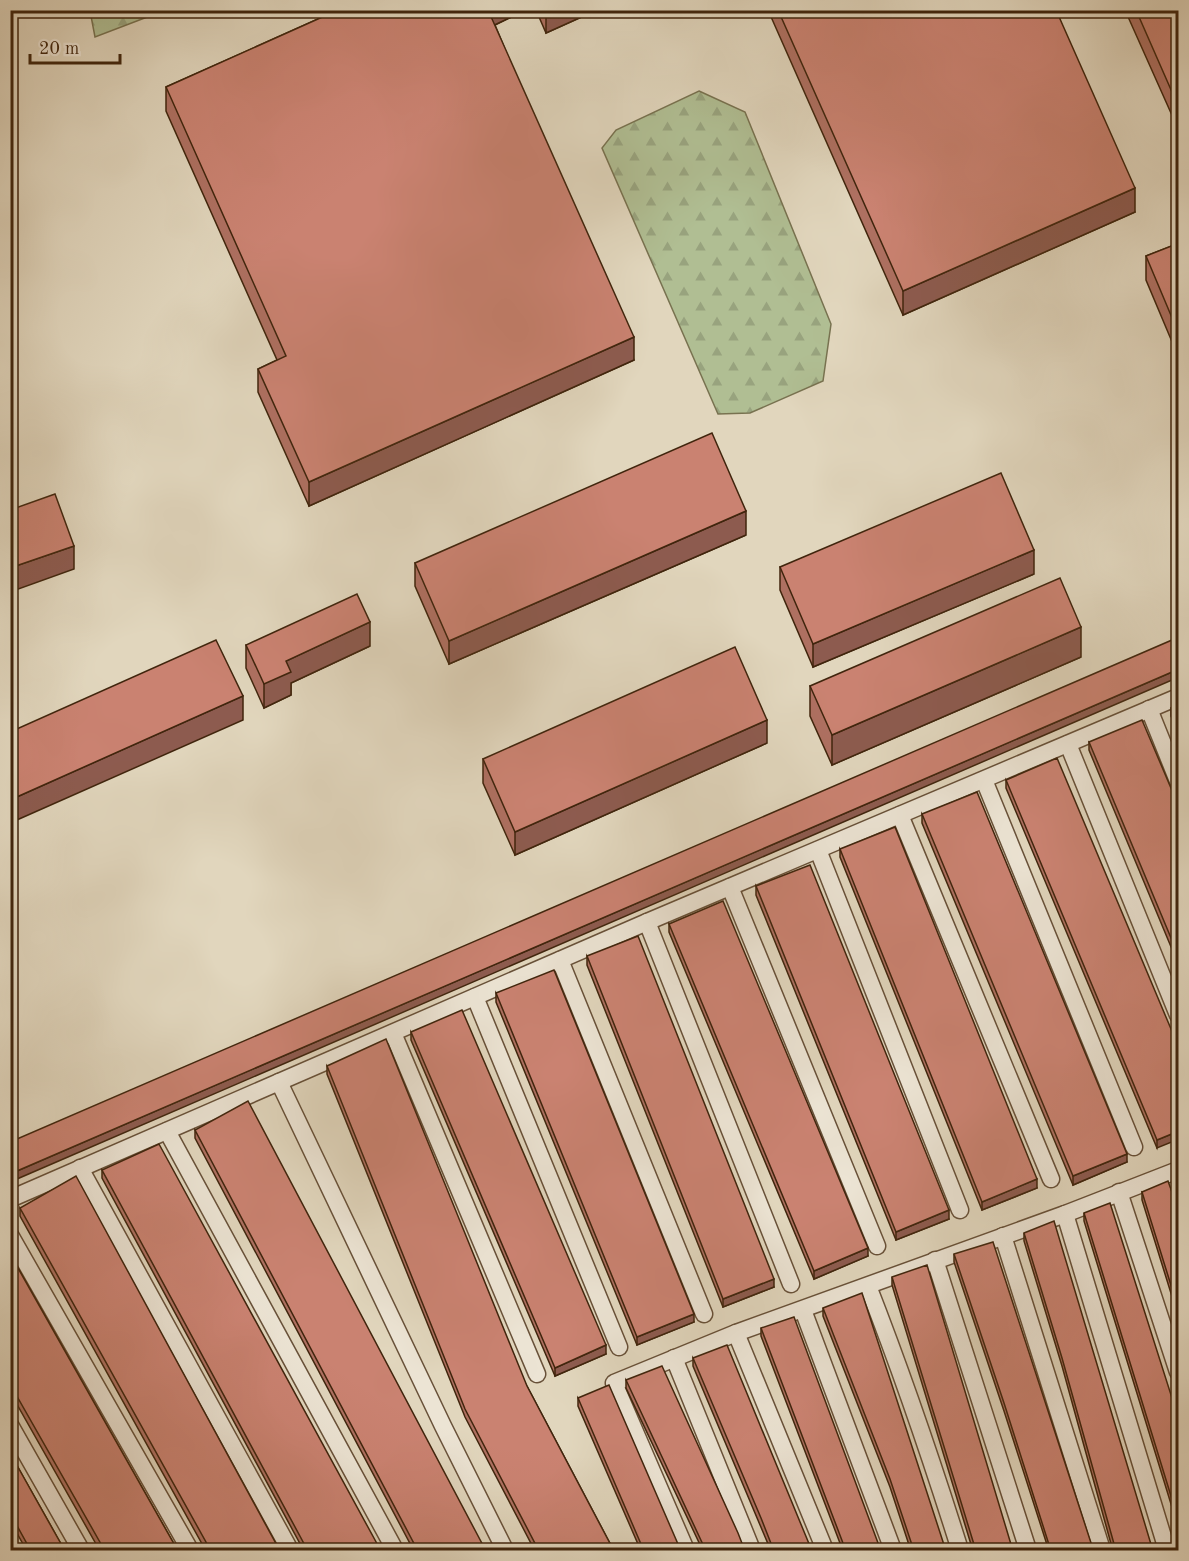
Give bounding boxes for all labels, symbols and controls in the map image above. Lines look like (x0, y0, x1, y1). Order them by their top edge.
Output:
scale bar (30, 27, 120, 65)
text: 20 m (39, 40, 79, 58)

